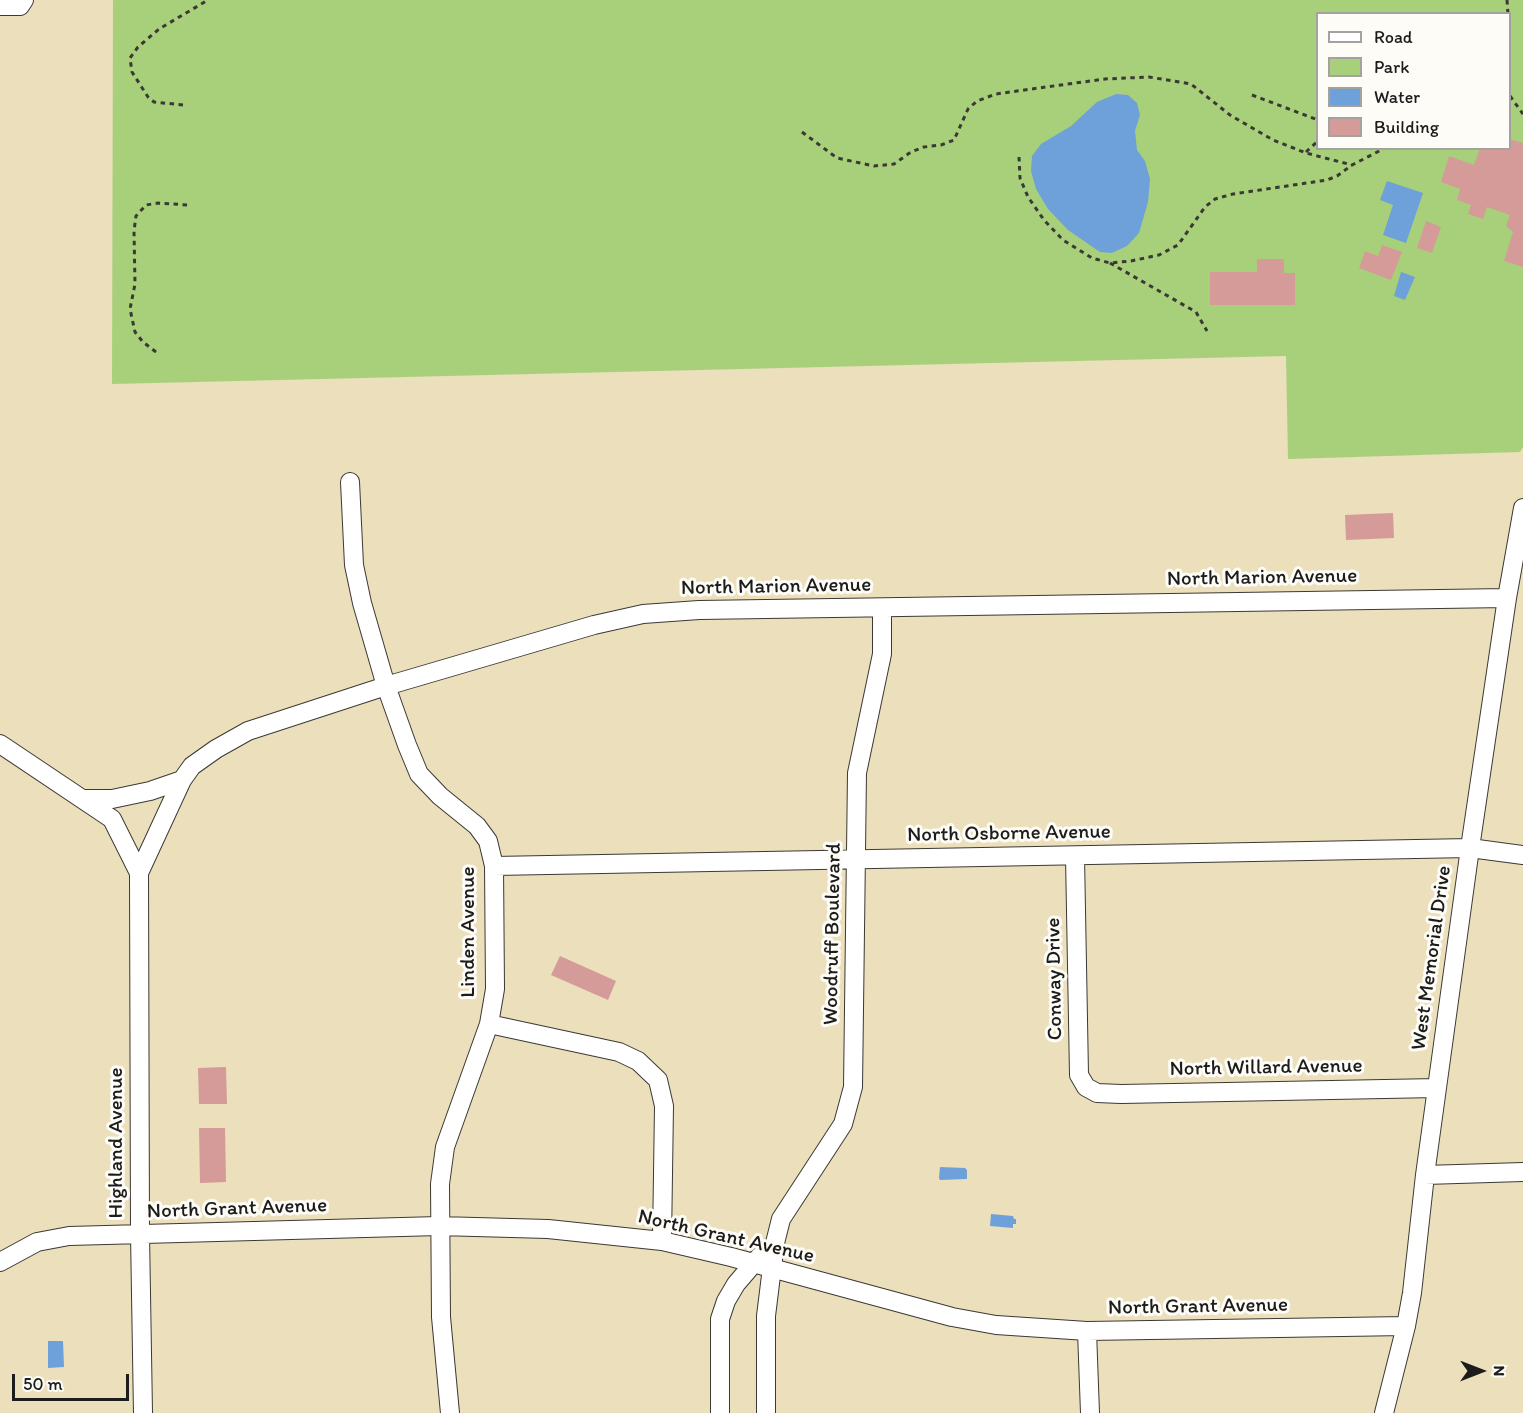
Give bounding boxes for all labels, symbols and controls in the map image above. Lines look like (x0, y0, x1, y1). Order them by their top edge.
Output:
legend (1316, 12, 1511, 150)
text: Road (1374, 26, 1413, 48)
text: Park (1374, 56, 1409, 78)
text: Water (1374, 86, 1420, 108)
text: Building (1374, 116, 1439, 138)
street label: North Marion Avenue (1167, 564, 1357, 592)
street label: North Marion Avenue (681, 573, 871, 601)
street label: North Osborne Avenue (907, 820, 1111, 848)
street label: Woodruff Boulevard (819, 843, 847, 1025)
street label: West Memorial Drive (1407, 864, 1457, 1052)
street label: Linden Avenue (456, 866, 482, 998)
street label: Conway Drive (1041, 917, 1069, 1041)
street label: North Willard Avenue (1169, 1054, 1363, 1082)
street label: Highland Avenue (104, 1067, 130, 1219)
street label: North Grant Avenue (146, 1193, 328, 1225)
street label: North Grant Avenue (635, 1204, 817, 1270)
street label: North Grant Avenue (1108, 1293, 1288, 1321)
north arrow (1451, 1341, 1511, 1401)
scale bar (15, 1362, 132, 1400)
text: N (1490, 1366, 1509, 1376)
text: 50 m (23, 1373, 63, 1395)

